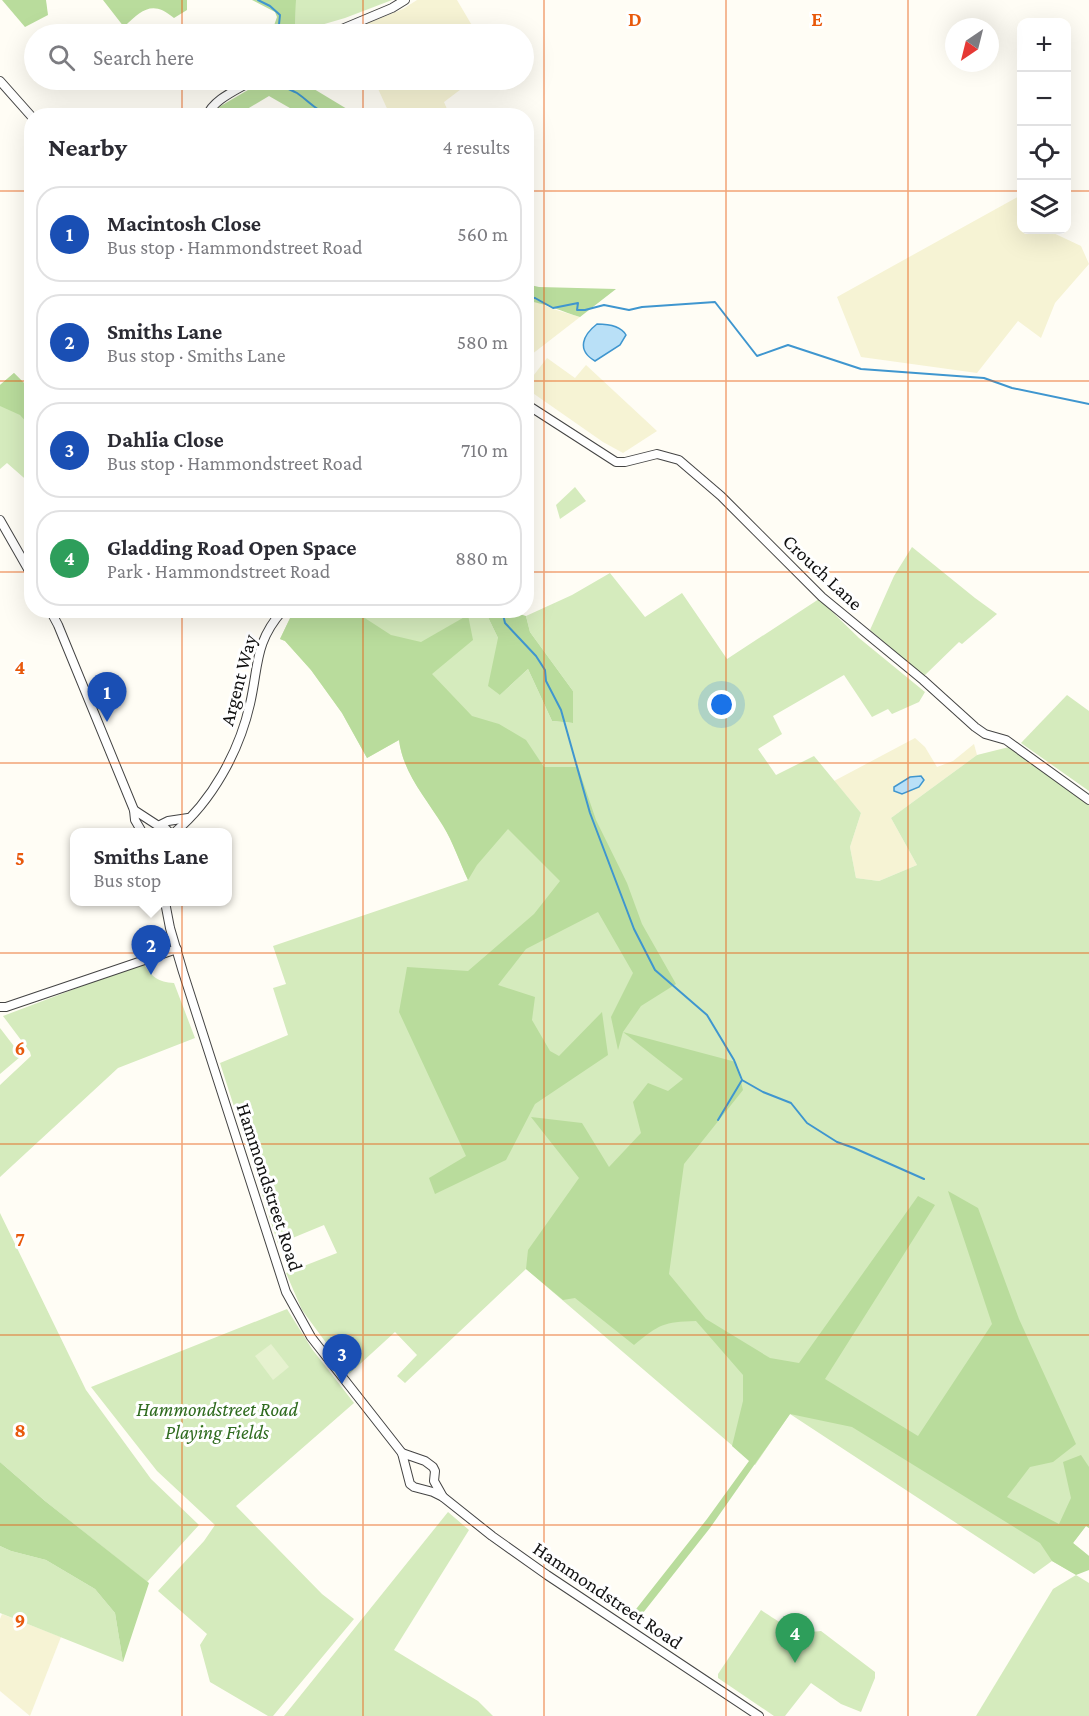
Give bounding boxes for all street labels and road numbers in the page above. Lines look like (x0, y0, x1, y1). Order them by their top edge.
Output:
street label: Crouch Lane (779, 530, 867, 614)
street label: Argent Way (215, 631, 262, 728)
street label: Hammondstreet Road (232, 1100, 308, 1274)
street label: Hammondstreet Road (529, 1537, 687, 1653)

